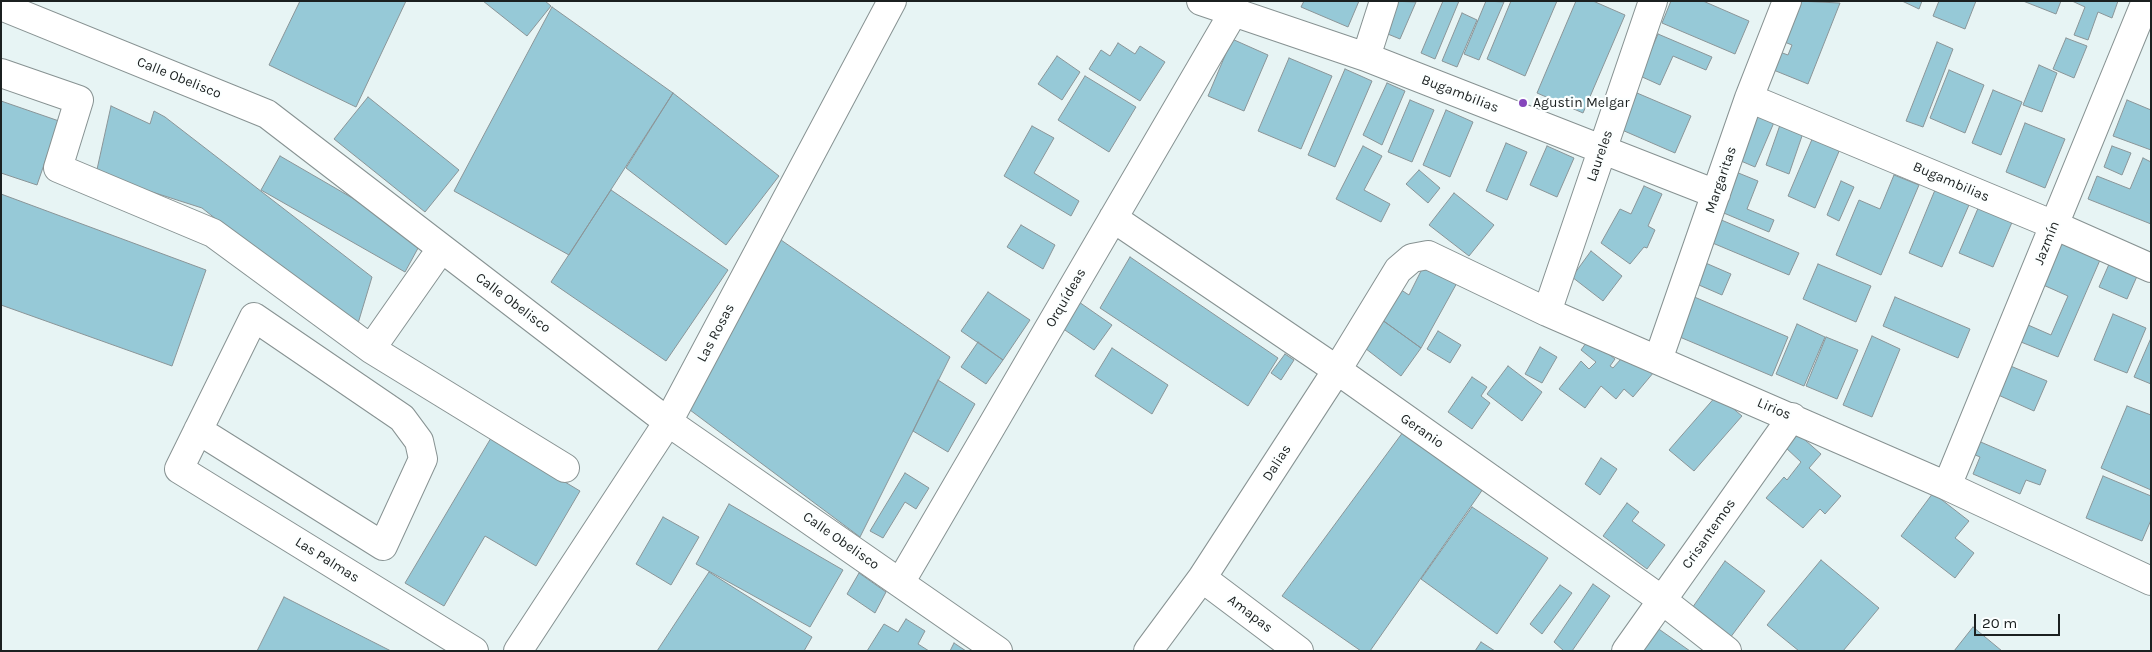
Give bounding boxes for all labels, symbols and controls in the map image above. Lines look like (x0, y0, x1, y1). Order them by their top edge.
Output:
street label: Calle Obelisco (134, 53, 224, 103)
street label: Bugambilias (1419, 72, 1501, 116)
place label: Agustin Melgar (1533, 95, 1630, 111)
marker: Agustin Melgar (1517, 97, 1529, 109)
street label: Laureles (1583, 128, 1617, 184)
street label: Margaritas (1702, 144, 1740, 216)
street label: Bugambilias (1910, 158, 1992, 206)
street label: Jazmín (2031, 219, 2063, 267)
street label: Orquídeas (1042, 265, 1090, 331)
street label: Calle Obelisco (472, 269, 554, 337)
street label: Las Rosas (694, 301, 738, 365)
street label: Lirios (1755, 394, 1793, 424)
street label: Geranio (1397, 410, 1447, 452)
street label: Dalias (1259, 442, 1295, 484)
street label: Crisantemos (1679, 496, 1739, 572)
street label: Calle Obelisco (800, 508, 882, 574)
street label: Las Palmas (292, 534, 362, 586)
street label: Amapas (1224, 592, 1276, 636)
scale bar (1977, 604, 2063, 636)
text: 20 m (1982, 614, 2017, 632)

